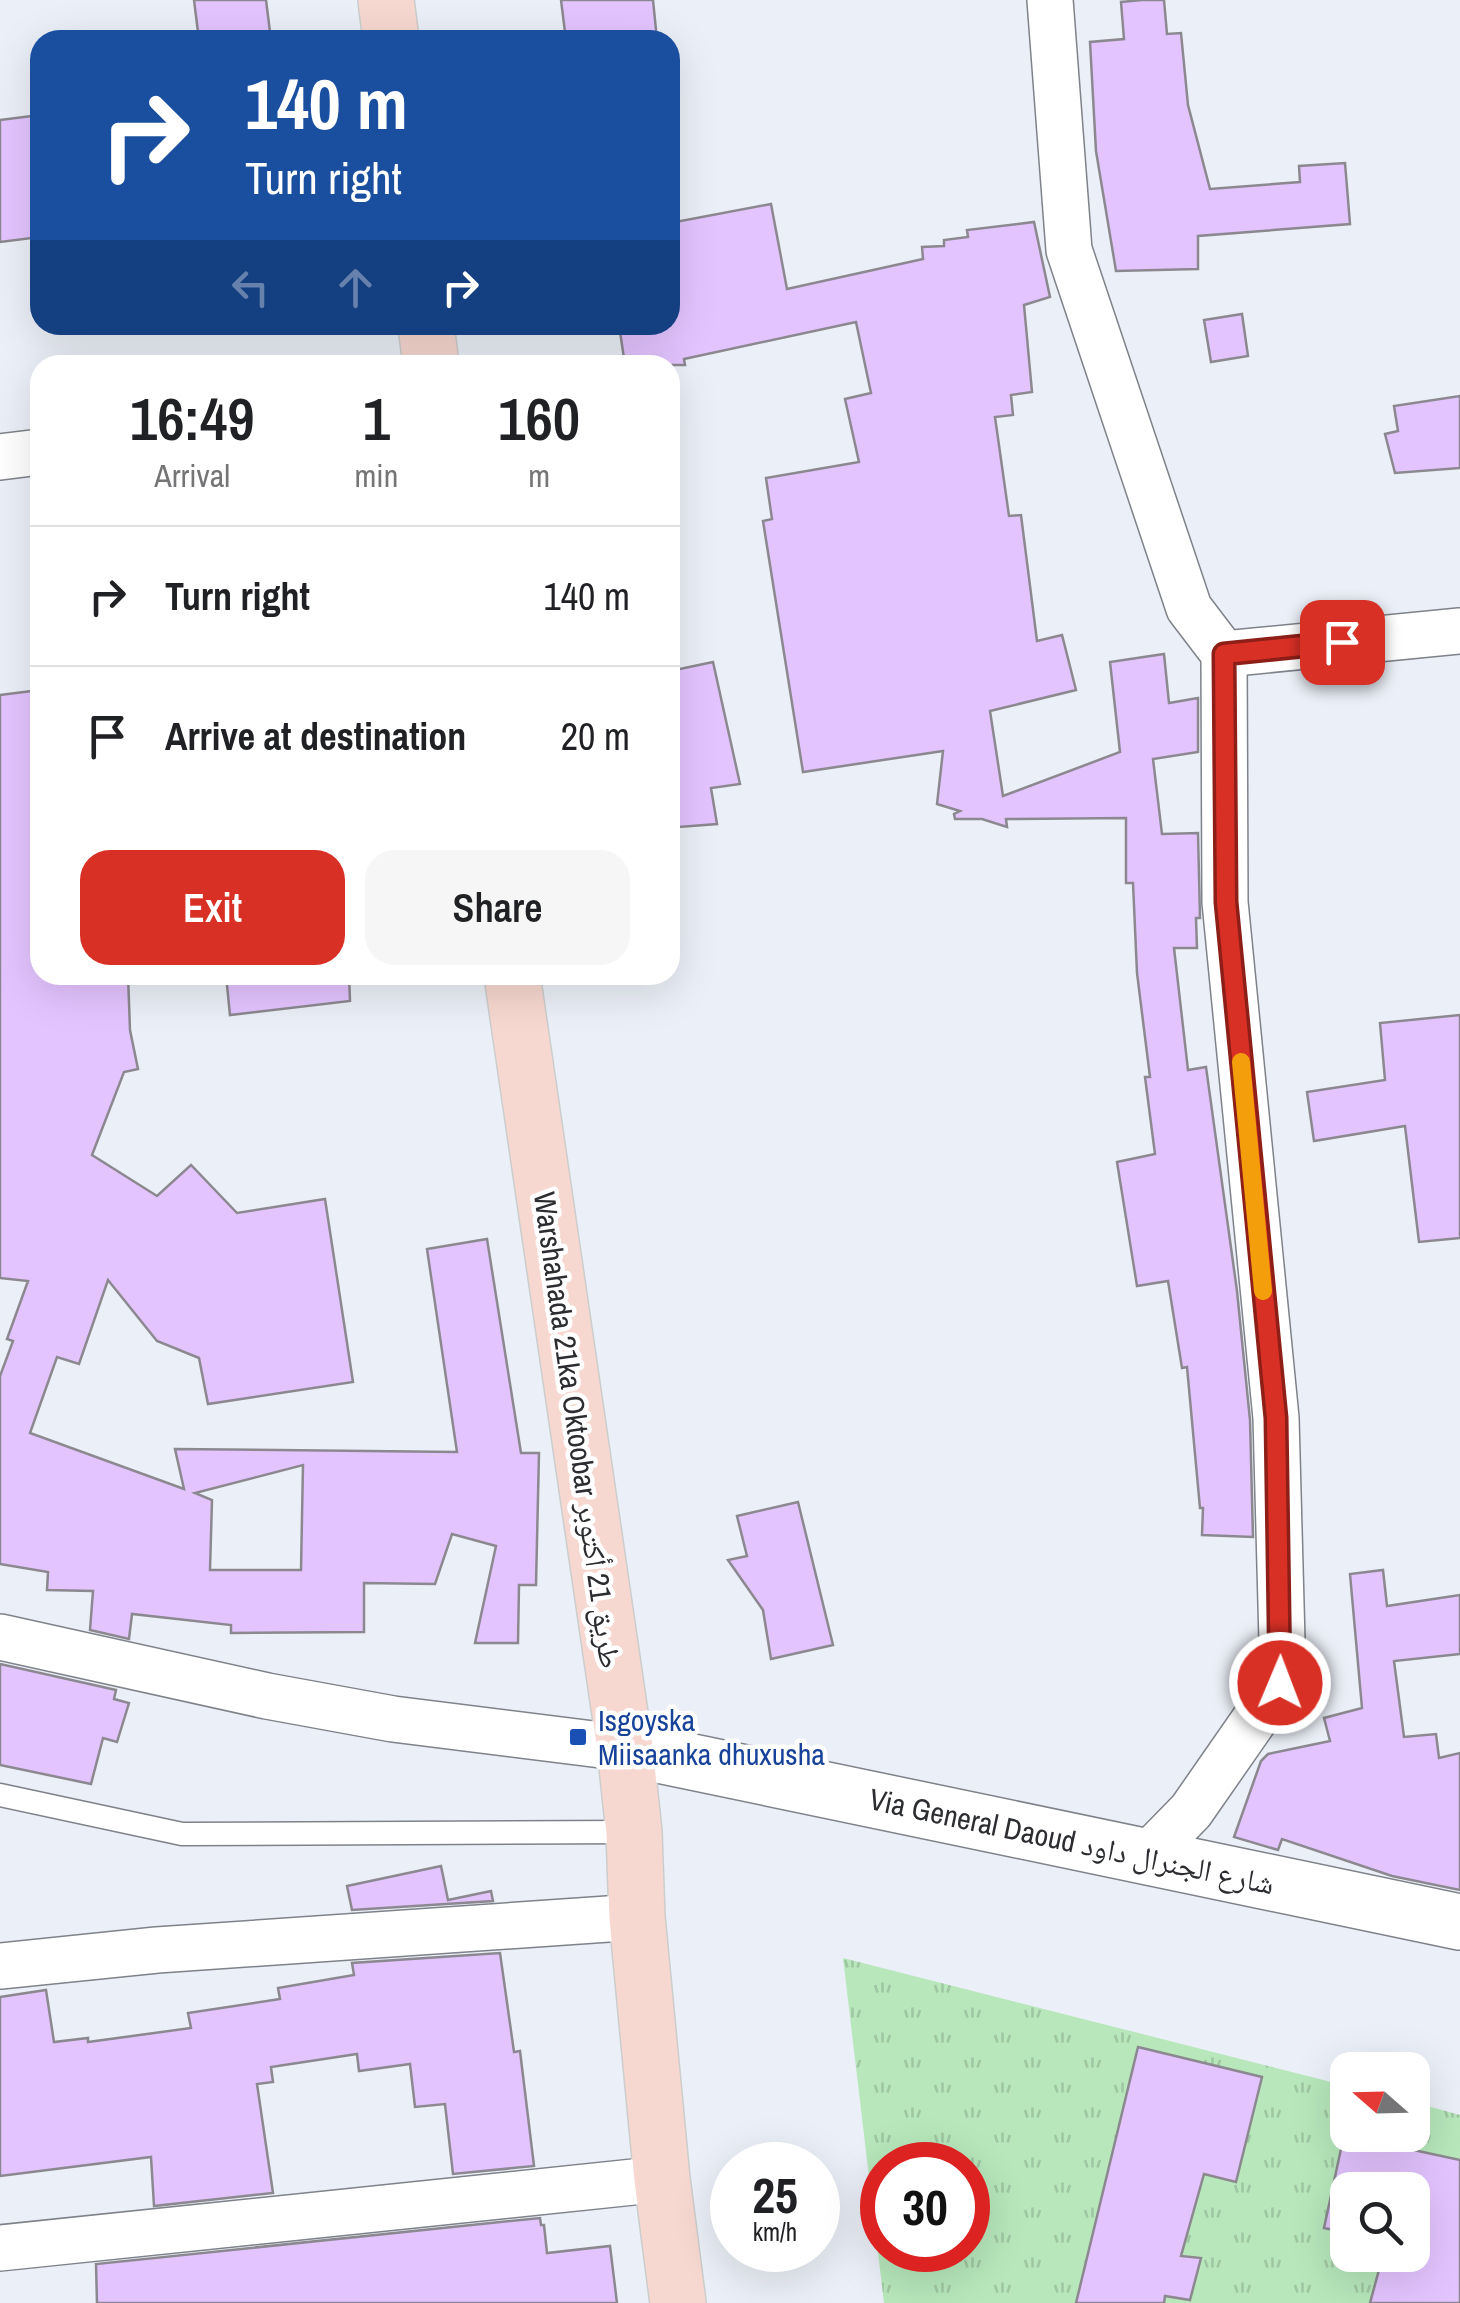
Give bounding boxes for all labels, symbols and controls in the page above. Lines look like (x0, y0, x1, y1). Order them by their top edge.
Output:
text: 140 m (245, 57, 408, 151)
icon: right (80, 70, 210, 200)
text: Turn right (245, 147, 402, 208)
icon: left (223, 260, 278, 315)
icon: ahead (328, 260, 383, 315)
icon: right (433, 260, 488, 315)
text: 16:49 (130, 378, 255, 459)
text: 1 (363, 378, 390, 459)
text: 160 (498, 378, 580, 459)
text: Arrival (154, 454, 230, 497)
text: min (355, 454, 398, 497)
text: m (528, 454, 550, 497)
icon: right (80, 569, 135, 624)
text: Turn right (165, 571, 310, 622)
text: 140 m (543, 571, 630, 622)
pin (1300, 600, 1385, 685)
icon: arrive (1315, 615, 1370, 670)
icon: arrive (80, 709, 135, 764)
text: Arrive at destination (165, 711, 466, 762)
text: 20 m (561, 711, 630, 762)
button: Exit (80, 850, 345, 965)
button: Share (365, 850, 630, 965)
street label: Warshahada 21ka Oktoobar طريق 21 أكتوبر (525, 1189, 631, 1671)
position arrow (1228, 1631, 1332, 1735)
place label: Isgoyska Miisaanka dhuxusha (598, 1700, 825, 1774)
marker: Isgoyska Miisaanka dhuxusha (567, 1726, 589, 1748)
street label: Via General Daoud شارع الجنرال داود (866, 1778, 1278, 1904)
north arrow (1330, 2052, 1430, 2152)
map controls (1330, 2052, 1430, 2272)
speed limit sign: 30 (860, 2142, 990, 2272)
text: 25 (752, 2161, 798, 2229)
button: search (1330, 2172, 1430, 2272)
text: km/h (753, 2215, 797, 2249)

